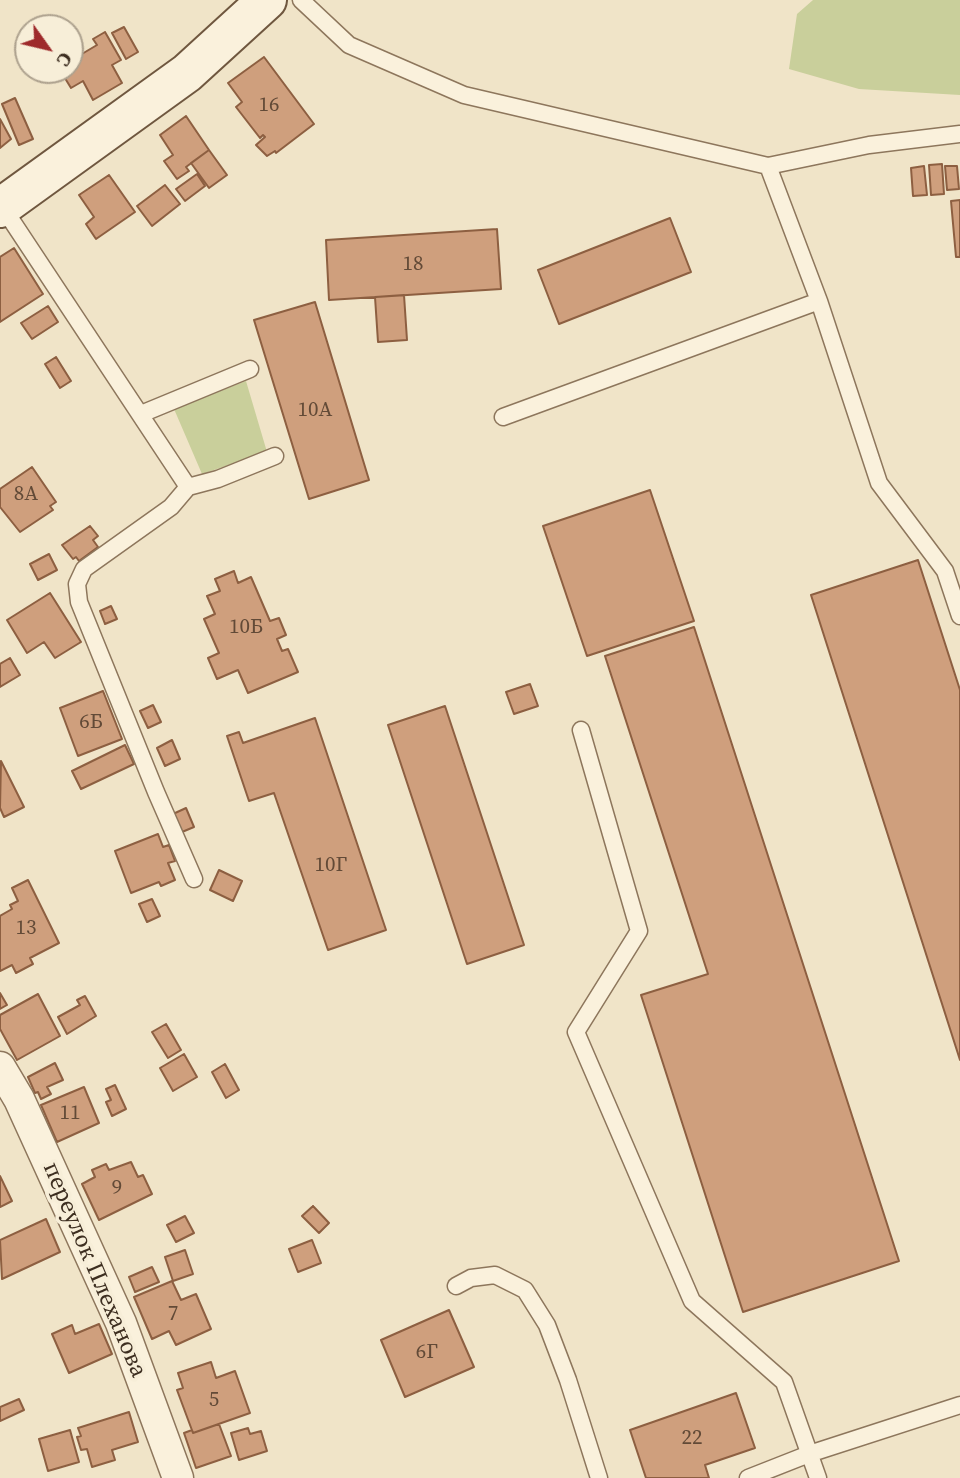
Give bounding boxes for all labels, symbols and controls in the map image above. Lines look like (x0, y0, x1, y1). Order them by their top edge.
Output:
north arrow (14, 14, 84, 84)
text: С (51, 47, 79, 72)
house number: 16 (259, 93, 279, 119)
house number: 18 (403, 252, 423, 278)
house number: 10А (298, 398, 332, 424)
house number: 8А (14, 482, 38, 508)
house number: 10Б (229, 615, 263, 641)
house number: 6Б (79, 710, 103, 736)
house number: 10Г (315, 853, 347, 879)
house number: 13 (16, 916, 36, 942)
house number: 11 (60, 1101, 80, 1127)
street label: переулок Плеханова (36, 1158, 152, 1382)
house number: 9 (112, 1176, 122, 1202)
house number: 7 (168, 1302, 178, 1328)
house number: 6Г (416, 1340, 438, 1366)
house number: 5 (209, 1388, 219, 1414)
house number: 22 (682, 1426, 702, 1452)

